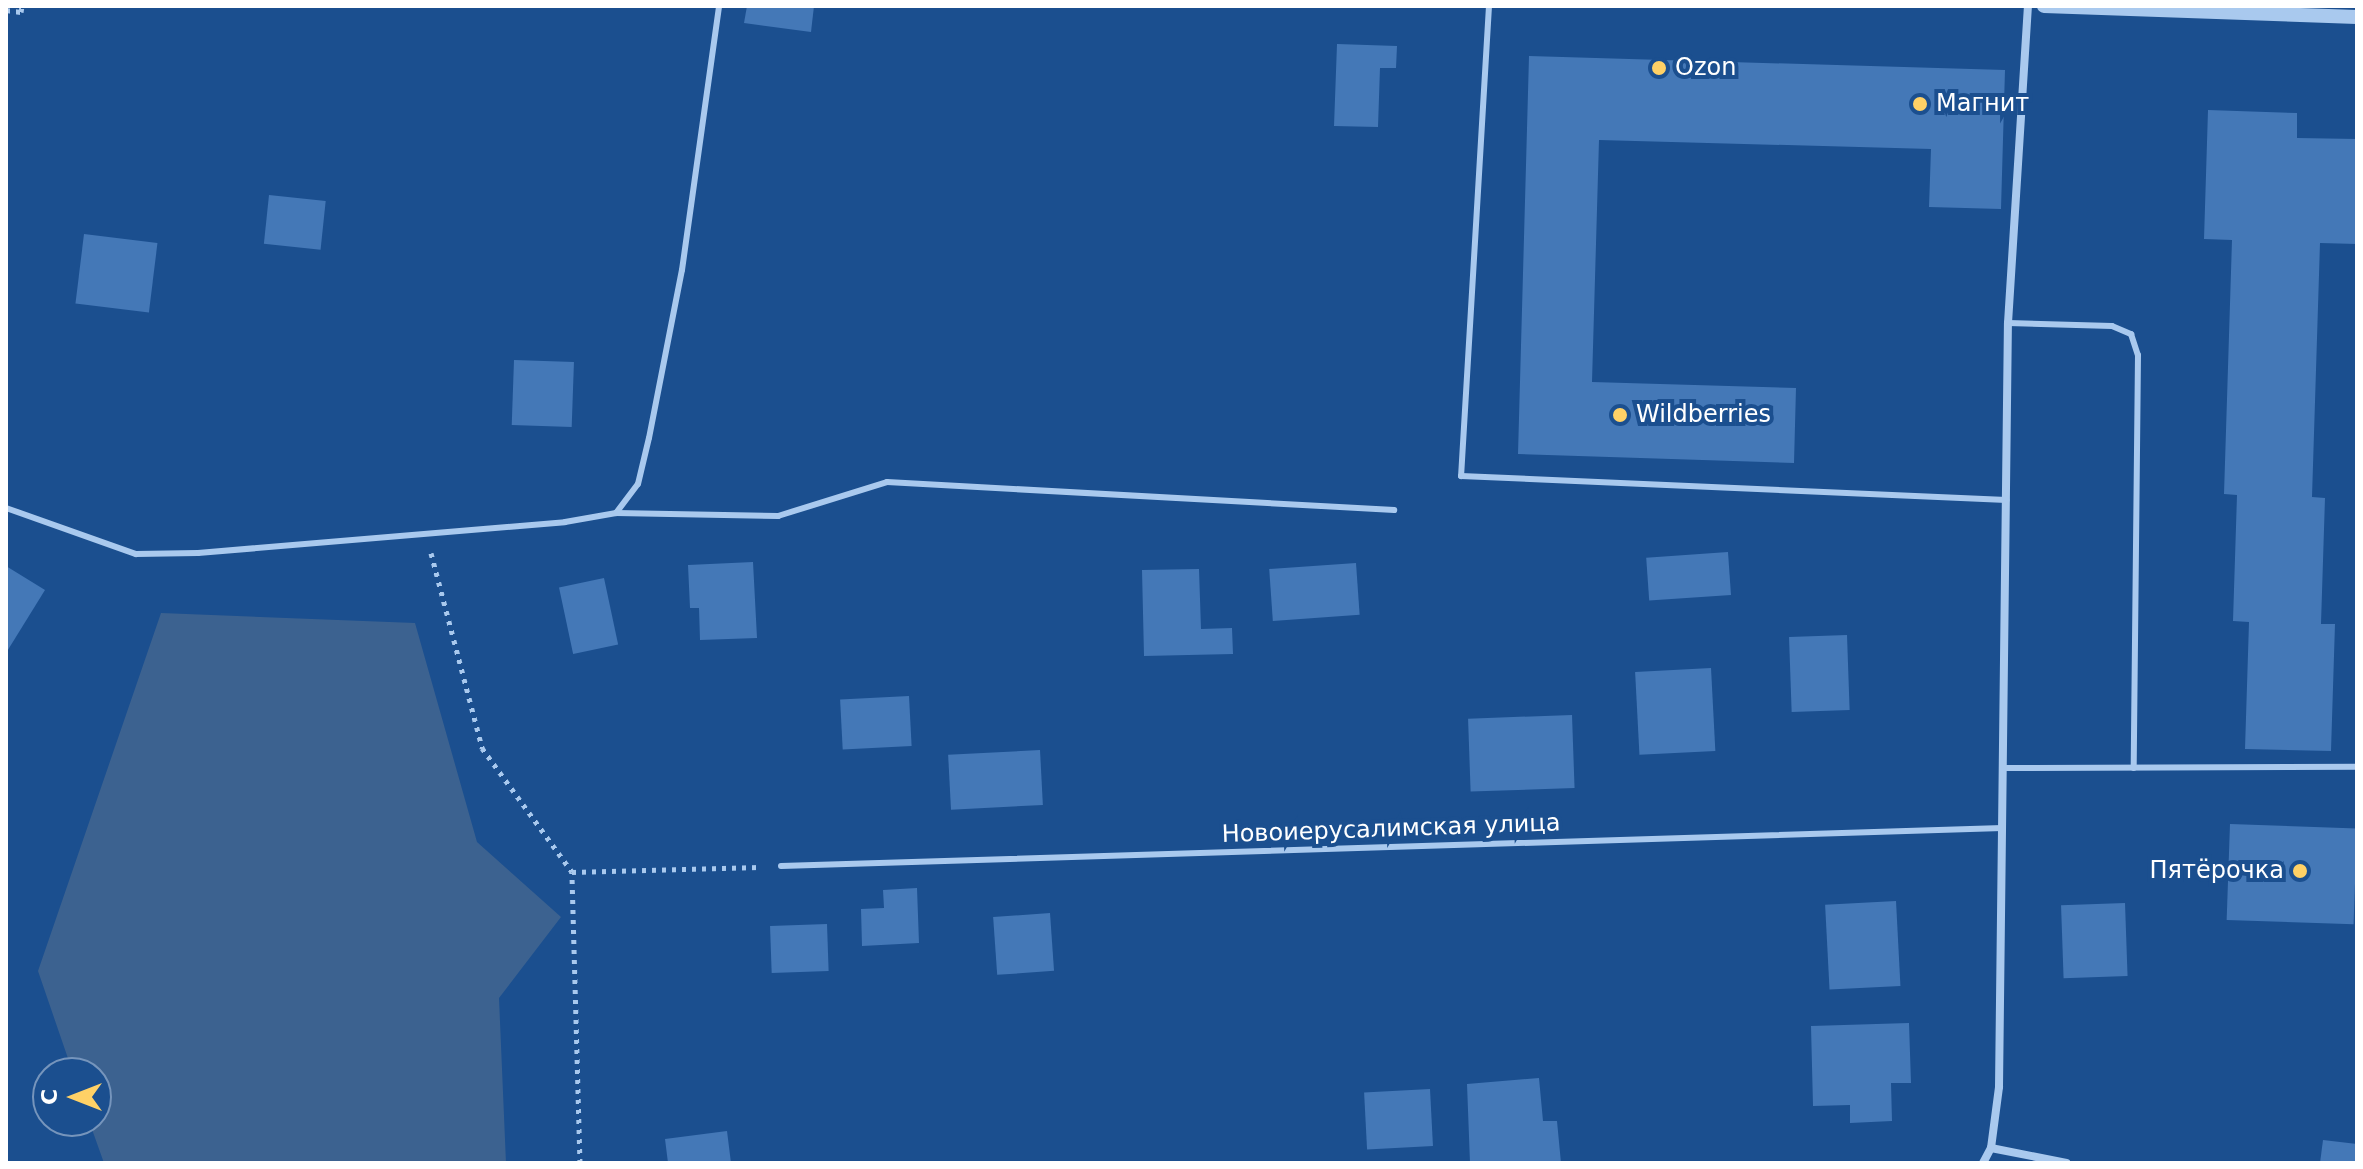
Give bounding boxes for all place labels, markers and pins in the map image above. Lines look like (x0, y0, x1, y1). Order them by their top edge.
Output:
place label: Ozon (1675, 54, 1736, 82)
marker: Ozon (1650, 59, 1668, 77)
place label: Магнит (1936, 90, 2029, 118)
marker: Магнит (1911, 95, 1929, 113)
place label: Wildberries (1636, 401, 1771, 429)
marker: Wildberries (1611, 406, 1629, 424)
place label: Пятёрочка (2149, 857, 2284, 885)
marker: Пятёрочка (2291, 862, 2309, 880)

